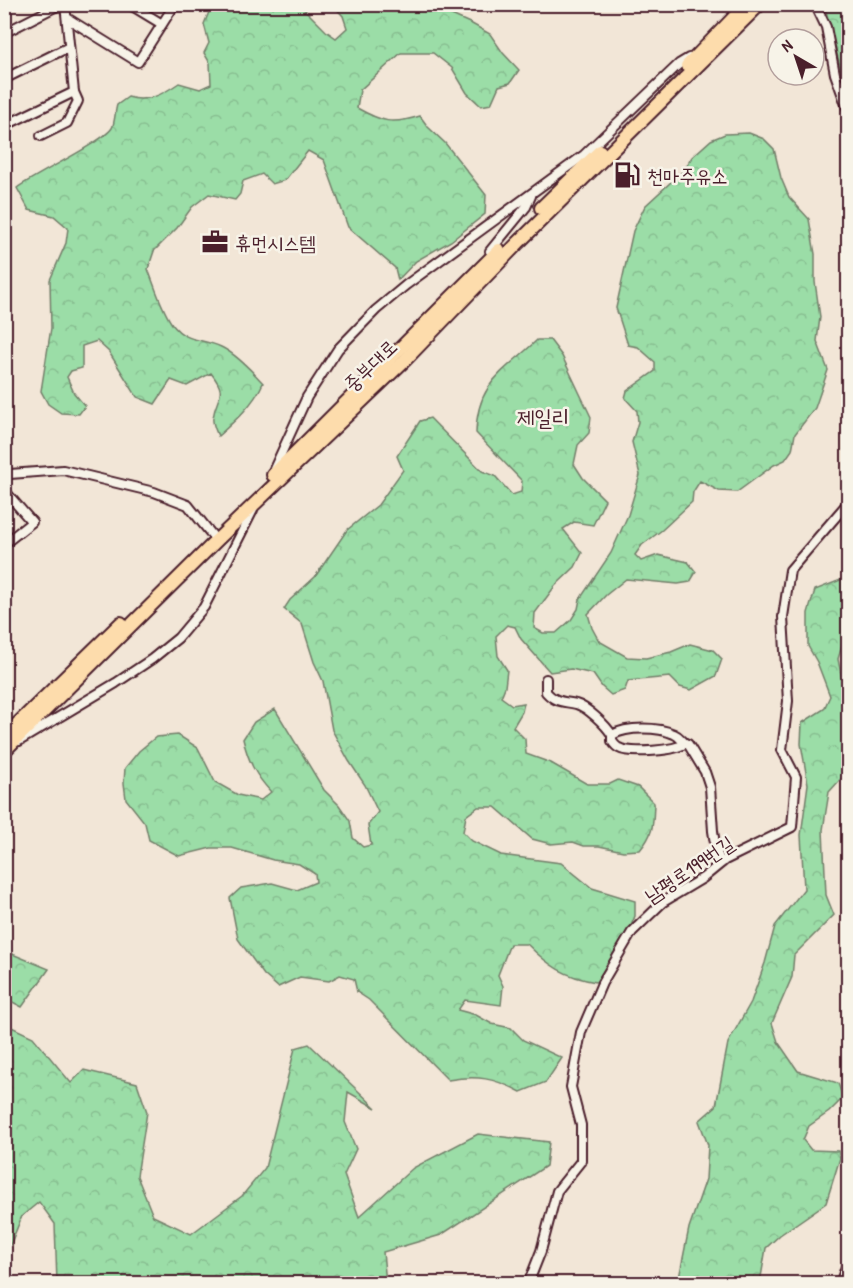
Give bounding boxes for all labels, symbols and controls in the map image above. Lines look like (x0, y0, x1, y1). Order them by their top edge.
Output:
north arrow (766, 27, 826, 87)
text: N (776, 34, 797, 57)
fuel station icon: 천마주유소 (612, 160, 642, 190)
place label: 천마주유소 (647, 162, 727, 189)
office icon: 휴먼시스템 (200, 227, 230, 257)
place label: 휴먼시스템 (235, 229, 315, 256)
street label: 중부대로 (337, 333, 403, 397)
district label: 제일리 (516, 402, 570, 432)
street label: 남평로199번길 (639, 829, 739, 909)

